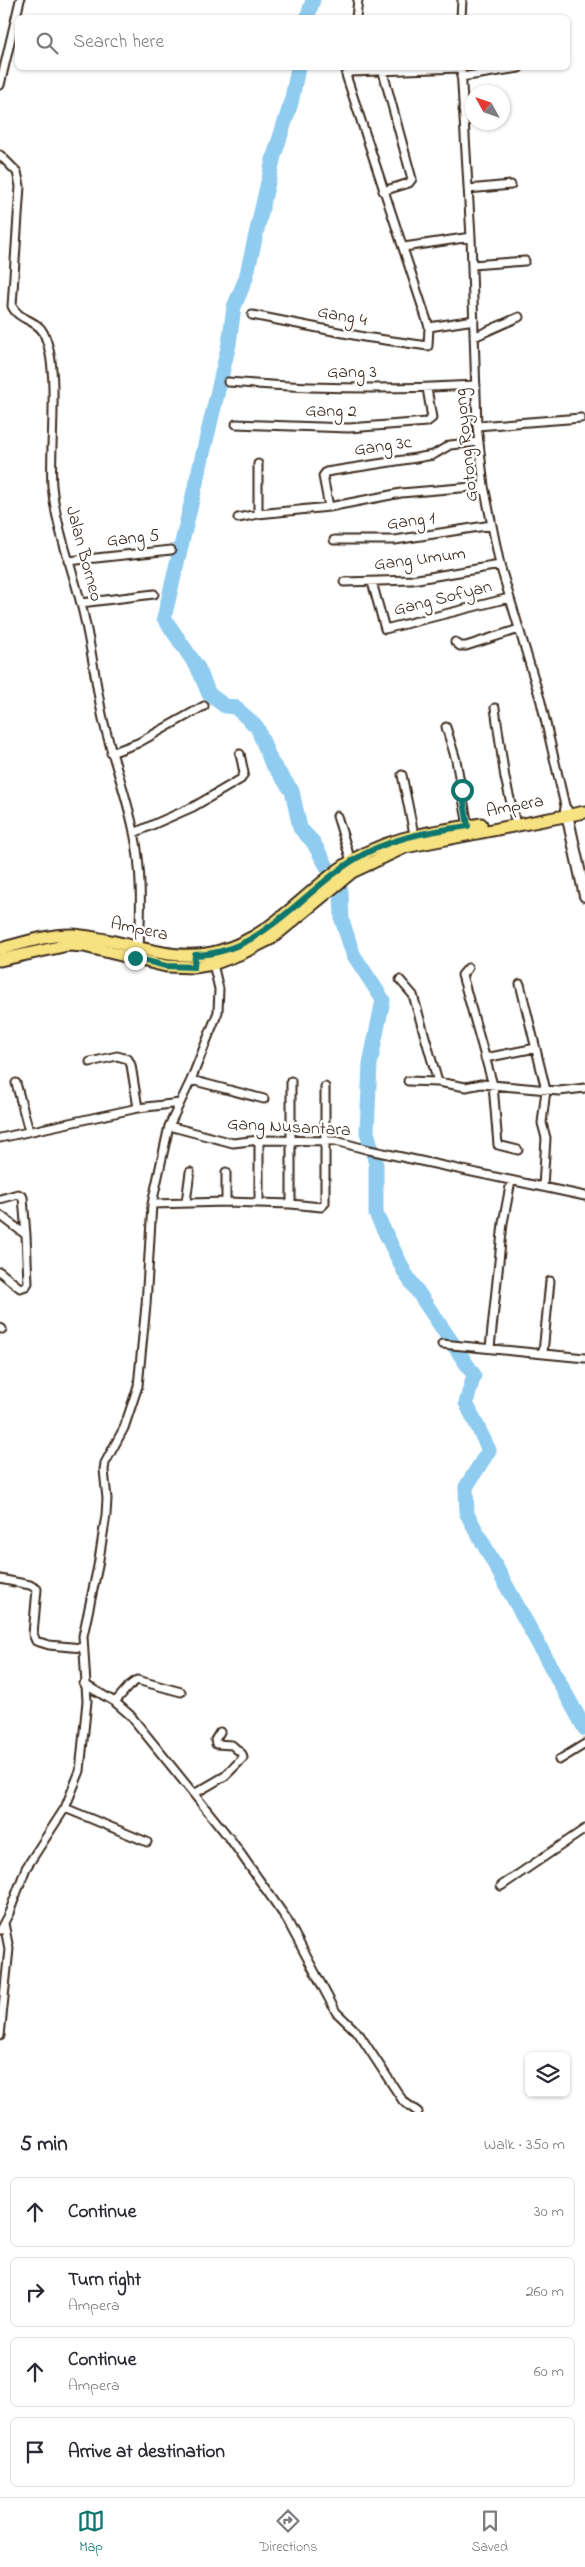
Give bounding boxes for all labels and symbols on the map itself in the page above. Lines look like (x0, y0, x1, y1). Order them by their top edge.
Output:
north arrow (465, 85, 510, 130)
street label: Gang 4 (315, 299, 370, 336)
street label: Gang 3 (327, 360, 377, 387)
street label: Gotong Royong (448, 387, 487, 503)
street label: Gang 2 (305, 399, 357, 426)
street label: Gang 3c (353, 430, 414, 465)
street label: Jalan Borneo (58, 503, 108, 605)
street label: Gang 1 (385, 506, 437, 539)
street label: Gang 5 (105, 523, 161, 556)
street label: Gang Umum (373, 541, 467, 580)
street label: Gang Sofyan (391, 574, 495, 625)
route start (451, 779, 474, 802)
street label: Ampera (484, 789, 546, 825)
street label: Ampera (108, 911, 170, 949)
route end (124, 947, 147, 970)
street label: Gang Nusantara (227, 1112, 351, 1145)

